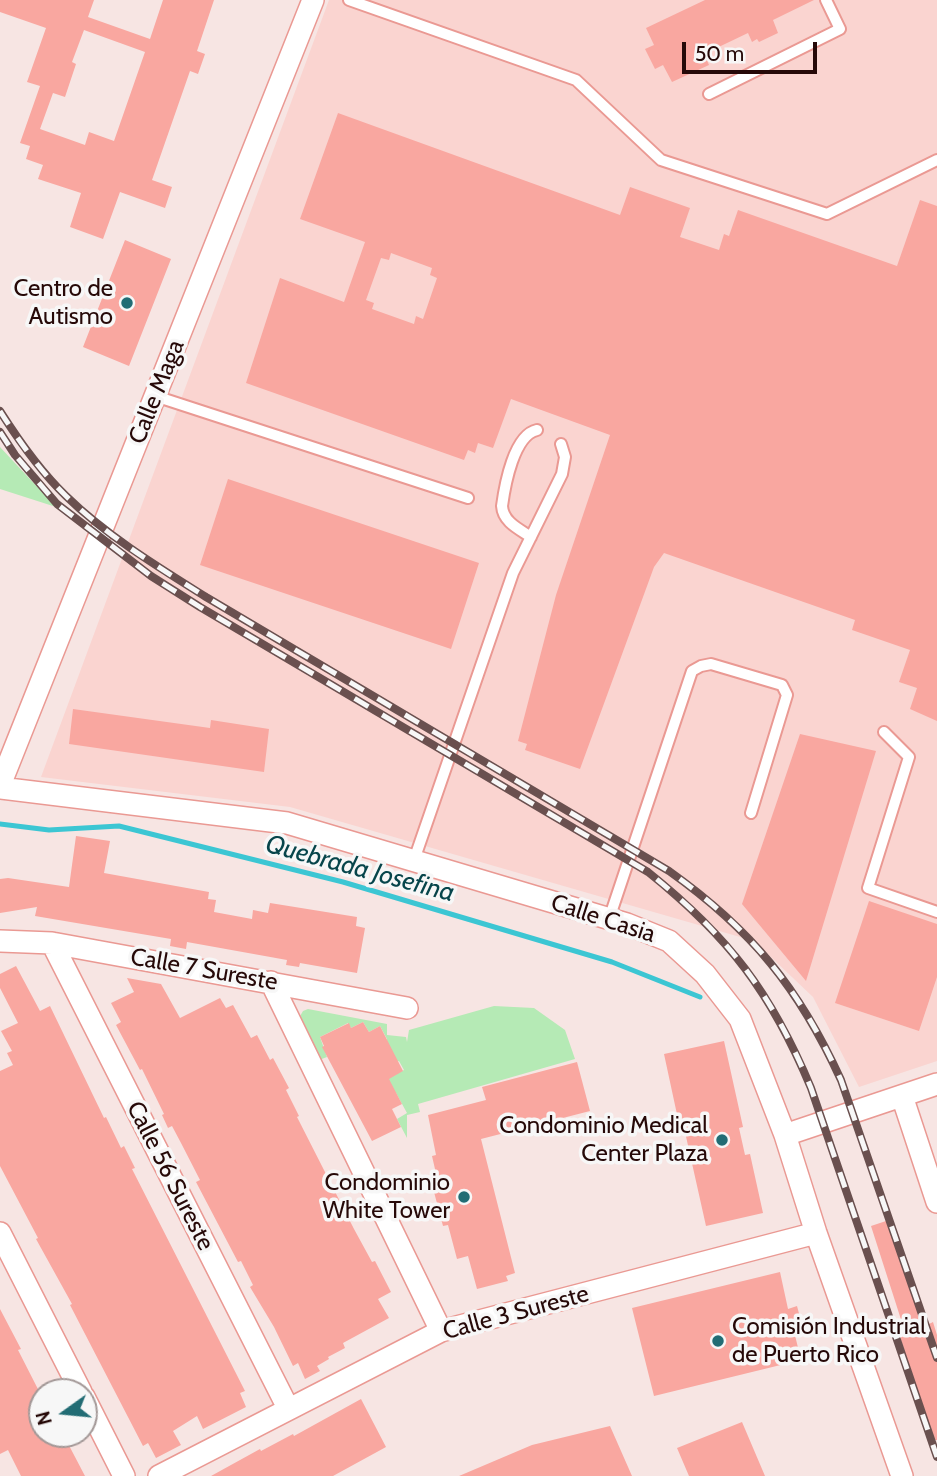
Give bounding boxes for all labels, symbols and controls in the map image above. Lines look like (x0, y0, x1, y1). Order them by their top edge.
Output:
scale bar (685, 28, 820, 72)
text: 50 m (695, 41, 744, 66)
place label: Centro de Autismo (13, 275, 113, 331)
marker: Centro de Autismo (119, 295, 135, 311)
street label: Calle Maga (123, 336, 191, 448)
water label: Quebrada Josefina (262, 829, 458, 909)
street label: Calle Casia (547, 889, 659, 949)
street label: Calle 7 Sureste (128, 943, 280, 997)
street label: Calle 56 Sureste (120, 1097, 220, 1255)
place label: Condominio Medical Center Plaza (499, 1112, 708, 1168)
marker: Condominio Medical Center Plaza (714, 1132, 730, 1148)
place label: Condominio White Tower (322, 1169, 450, 1225)
marker: Condominio White Tower (456, 1189, 472, 1205)
street label: Calle 3 Sureste (440, 1280, 592, 1346)
place label: Comisión Industrial de Puerto Rico (732, 1313, 926, 1369)
marker: Comisión Industrial de Puerto Rico (710, 1333, 726, 1349)
north arrow (28, 1378, 98, 1448)
text: N (31, 1409, 57, 1428)

